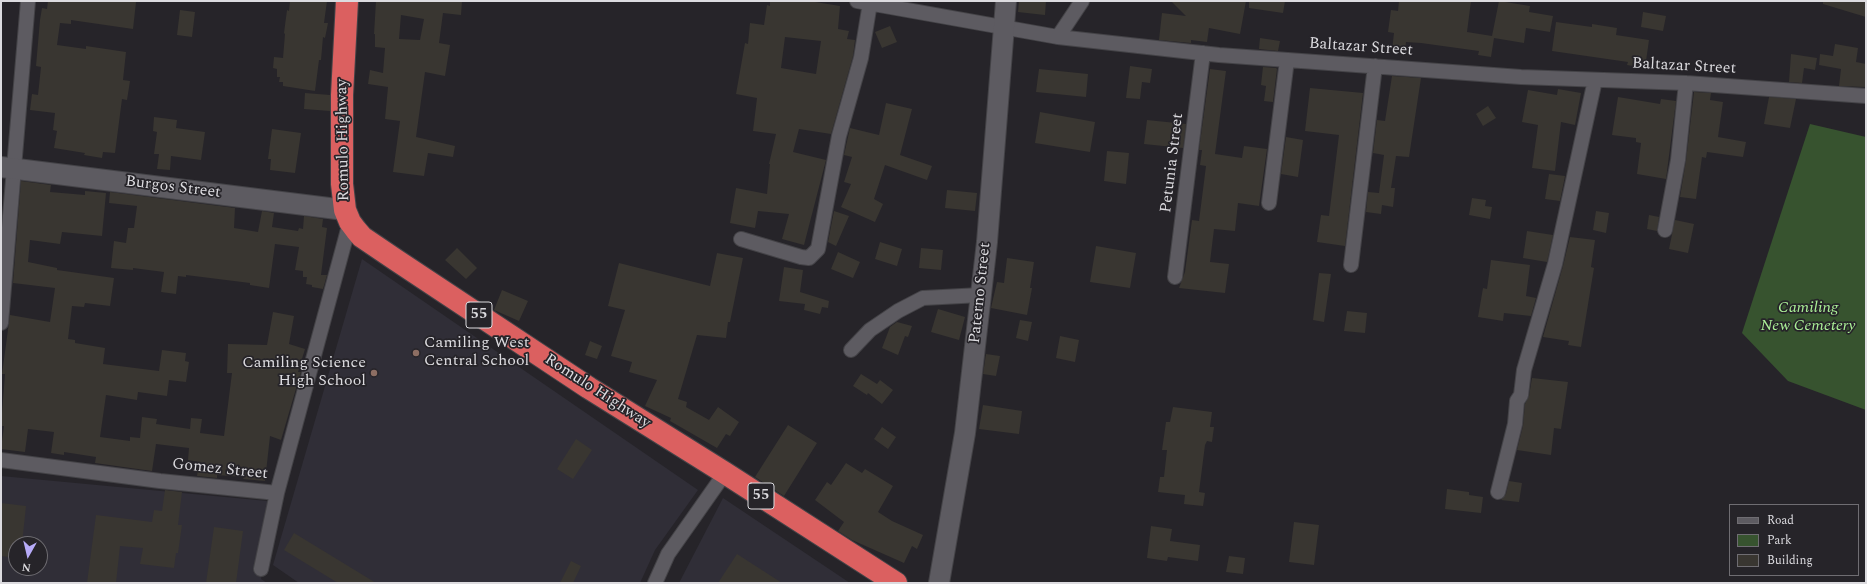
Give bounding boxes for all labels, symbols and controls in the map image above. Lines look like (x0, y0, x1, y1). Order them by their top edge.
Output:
street label: Baltazar Street (1308, 35, 1414, 61)
street label: Baltazar Street (1631, 55, 1737, 79)
street label: Romulo Highway (333, 79, 355, 201)
street label: Petunia Street (1157, 112, 1189, 214)
street label: Burgos Street (124, 173, 222, 203)
street label: Paterno Street (966, 242, 996, 344)
park label: Camiling New Cemetery (1760, 299, 1856, 337)
road number: 55 (466, 302, 492, 328)
place label: Camiling West Central School (424, 334, 529, 372)
marker: Camiling West Central School (411, 348, 421, 358)
street label: Romulo Highway (540, 351, 654, 433)
place label: Camiling Science High School (242, 354, 366, 392)
marker: Camiling Science High School (369, 368, 379, 378)
street label: Gomez Street (171, 455, 269, 485)
road number: 55 (748, 483, 774, 509)
legend (1729, 504, 1859, 576)
text: Road (1767, 511, 1794, 530)
text: Park (1767, 531, 1792, 550)
north arrow (8, 536, 48, 576)
text: Building (1767, 551, 1813, 570)
text: N (21, 558, 32, 576)

